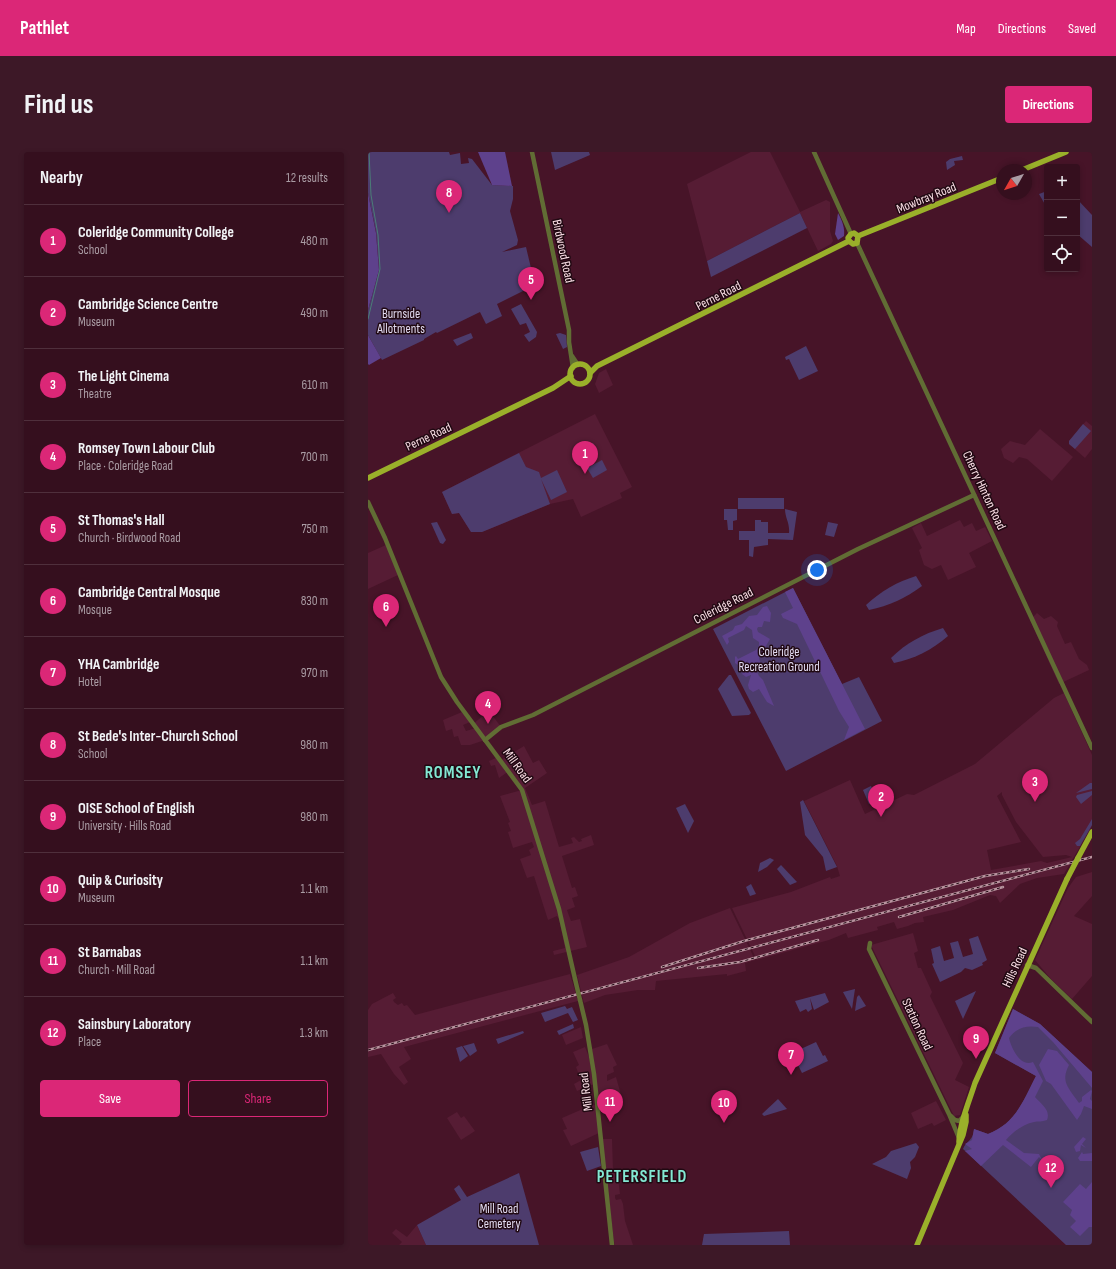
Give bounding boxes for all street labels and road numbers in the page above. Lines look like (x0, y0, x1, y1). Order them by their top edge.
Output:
street label: Mowbray Road (894, 179, 959, 217)
street label: Birdwood Road (549, 218, 578, 284)
street label: Perne Road (693, 278, 744, 314)
street label: Perne Road (403, 419, 454, 455)
street label: Cherry Hinton Road (959, 449, 1009, 532)
street label: Coleridge Road (691, 584, 756, 628)
street label: Mill Road (499, 745, 535, 786)
street label: Hills Road (999, 945, 1031, 990)
street label: Station Road (898, 996, 936, 1053)
street label: Mill Road (576, 1072, 596, 1112)

